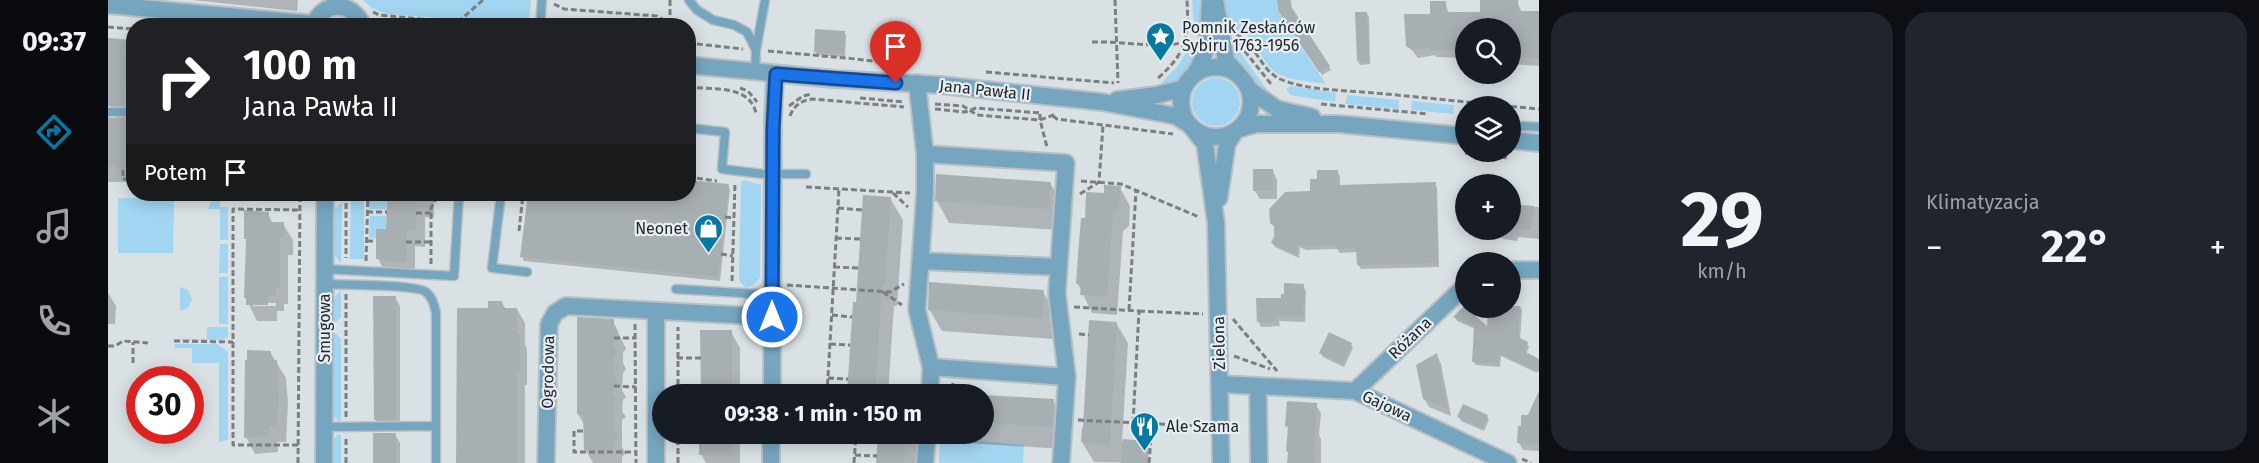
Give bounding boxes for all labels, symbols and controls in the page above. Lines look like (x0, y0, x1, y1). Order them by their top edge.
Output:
place label: Pomnik Zesłańców Sybiru 1763-1956 (1182, 18, 1316, 55)
map controls (1455, 18, 1521, 318)
button: search (1455, 18, 1521, 84)
place icon: Pomnik Zesłańców Sybiru 1763-1956 (1145, 20, 1177, 62)
pin (870, 21, 921, 83)
text: 09:37 (22, 26, 86, 58)
icon: arrive (879, 30, 912, 63)
text: 100 m (243, 40, 357, 90)
icon: right (144, 42, 222, 120)
street label: Jana Pawła II (938, 76, 1032, 104)
text: Jana Pawła II (243, 91, 398, 123)
button: layers (1455, 96, 1521, 162)
icon: directions (33, 111, 75, 153)
icon: arrive (219, 156, 252, 189)
text: Potem (144, 159, 207, 186)
text: 29 (1680, 173, 1764, 267)
button: + (1455, 174, 1521, 240)
text: Klimatyzacja (1926, 190, 2040, 214)
icon: music (33, 205, 75, 247)
shop icon: Neonet (693, 212, 725, 254)
place label: Neonet (635, 219, 688, 238)
text: 22° (2041, 220, 2111, 274)
text: − (1926, 228, 1943, 268)
text: + (2210, 228, 2226, 268)
button: − (1455, 252, 1521, 318)
text: km/h (1697, 259, 1747, 283)
position arrow (740, 285, 804, 349)
street label: Smugowa (315, 293, 334, 363)
icon: phone (33, 300, 75, 342)
street label: Różana (1385, 313, 1435, 363)
street label: Zielona (1209, 316, 1229, 370)
street label: Ogrodowa (538, 335, 558, 409)
speed limit sign: 30 (126, 366, 204, 444)
street label: Gajowa (1359, 386, 1415, 426)
icon: climate (33, 395, 75, 437)
text: 09:38 · 1 min · 150 m (724, 400, 922, 427)
restaurant icon: Ale Szama (1129, 410, 1161, 452)
place label: Ale Szama (1166, 417, 1239, 436)

